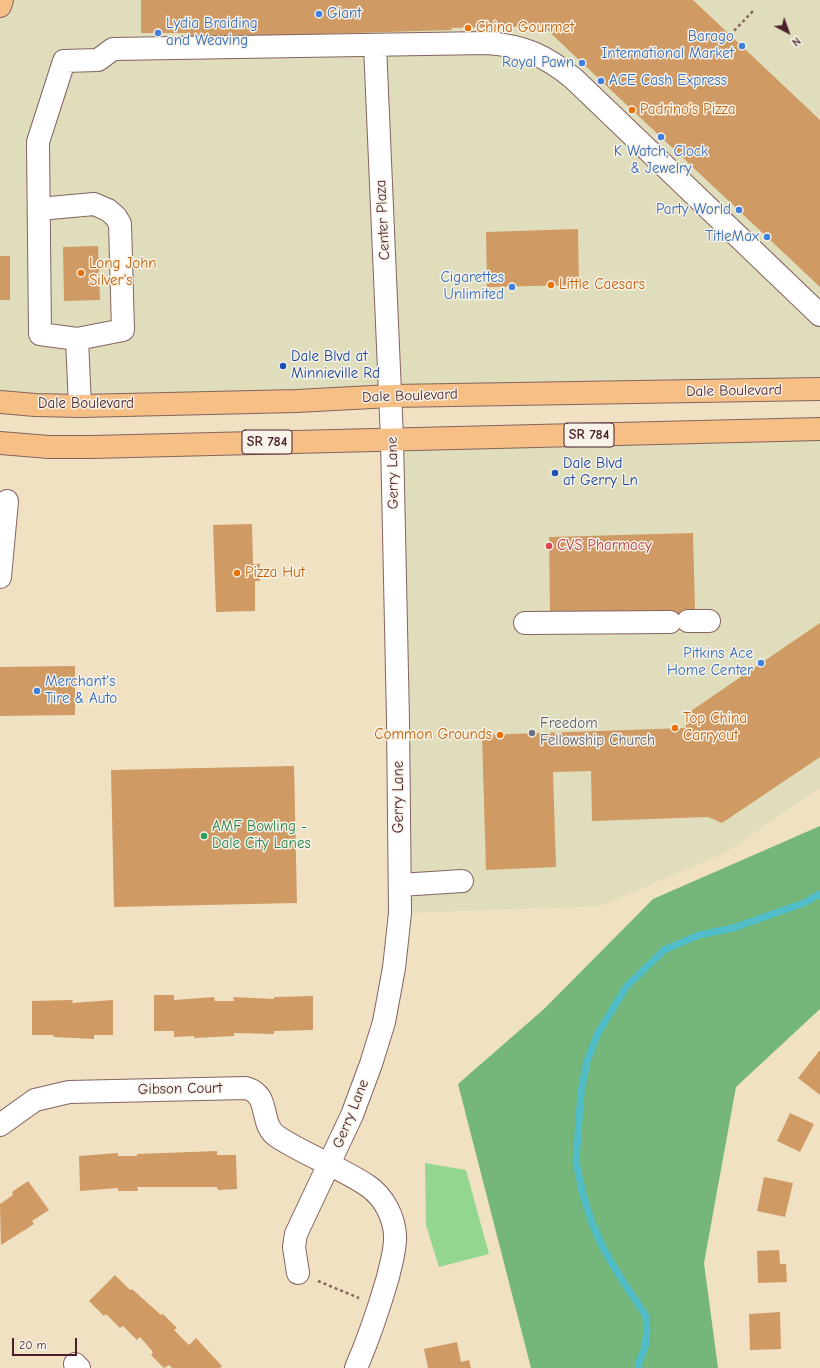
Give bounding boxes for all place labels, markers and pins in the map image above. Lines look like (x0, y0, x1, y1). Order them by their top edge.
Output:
place label: Giant (327, 5, 361, 23)
marker: Giant (314, 9, 324, 19)
place label: Lydia Braiding and Weaving (166, 15, 258, 50)
place label: China Gourmet (476, 19, 574, 37)
marker: China Gourmet (463, 23, 473, 33)
marker: Lydia Braiding and Weaving (153, 28, 163, 38)
place label: Barago International Market (601, 28, 734, 63)
marker: Barago International Market (737, 41, 747, 51)
place label: Royal Pawn (502, 54, 574, 72)
marker: Royal Pawn (577, 58, 587, 68)
place label: ACE Cash Express (609, 72, 727, 90)
marker: ACE Cash Express (596, 76, 606, 86)
place label: Padrino's Pizza (640, 101, 735, 119)
marker: Padrino's Pizza (627, 105, 637, 115)
marker: K Watch, Clock & Jewelry (656, 132, 666, 142)
place label: K Watch, Clock & Jewelry (614, 143, 708, 178)
place label: Party World (656, 201, 731, 219)
marker: Party World (734, 205, 744, 215)
place label: TitleMax (705, 228, 759, 246)
marker: TitleMax (762, 232, 772, 242)
place label: Long John Silver's (89, 255, 157, 290)
marker: Long John Silver's (76, 268, 86, 278)
place label: Cigarettes Unlimited (441, 269, 504, 304)
place label: Little Caesars (559, 276, 645, 294)
marker: Little Caesars (546, 280, 556, 290)
marker: Cigarettes Unlimited (507, 282, 517, 292)
place label: Dale Blvd at Minnieville Rd (291, 348, 380, 383)
marker: Dale Blvd at Minnieville Rd (278, 361, 288, 371)
place label: Dale Blvd at Gerry Ln (563, 455, 638, 490)
marker: Dale Blvd at Gerry Ln (550, 468, 560, 478)
place label: CVS Pharmacy (557, 537, 652, 555)
marker: CVS Pharmacy (544, 541, 554, 551)
place label: Pizza Hut (245, 564, 305, 582)
marker: Pizza Hut (232, 568, 242, 578)
place label: Pitkins Ace Home Center (667, 645, 753, 680)
marker: Pitkins Ace Home Center (756, 658, 766, 668)
place label: Merchant's Tire & Auto (45, 673, 117, 708)
marker: Merchant's Tire & Auto (32, 686, 42, 696)
place label: Top China Carryout (683, 710, 747, 745)
place label: Freedom Fellowship Church (540, 715, 655, 750)
marker: Top China Carryout (670, 723, 680, 733)
place label: Common Grounds (374, 726, 492, 744)
marker: Freedom Fellowship Church (527, 728, 537, 738)
marker: Common Grounds (495, 730, 505, 740)
place label: AMF Bowling - Dale City Lanes (212, 818, 311, 853)
marker: AMF Bowling - Dale City Lanes (199, 831, 209, 841)

